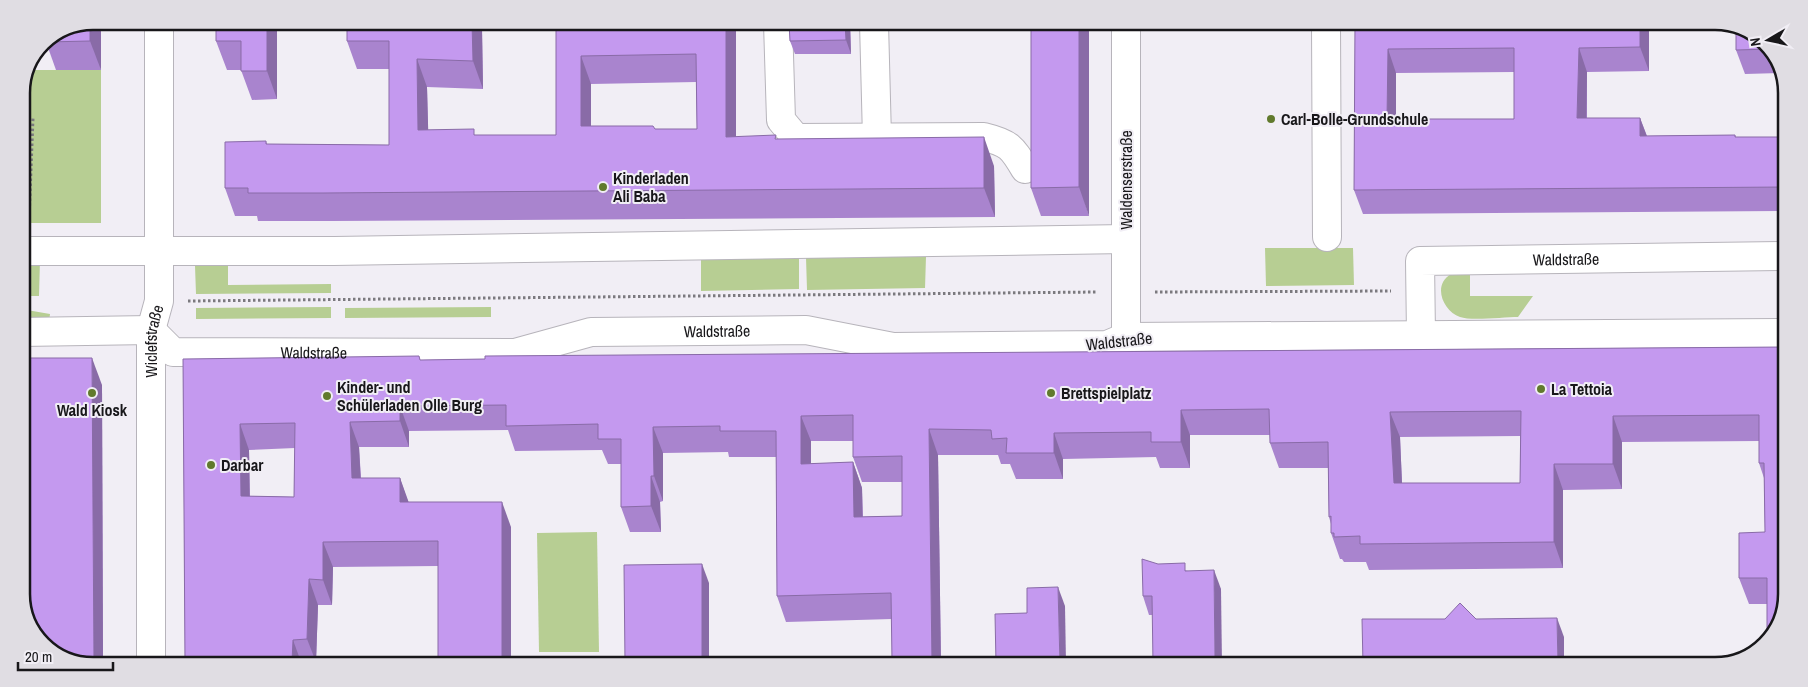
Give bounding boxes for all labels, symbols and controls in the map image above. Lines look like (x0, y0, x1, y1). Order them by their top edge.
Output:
north arrow (1743, 15, 1793, 65)
text: N (1746, 37, 1765, 48)
place label: Carl-Bolle-Grundschule (1281, 108, 1428, 130)
marker: Carl-Bolle-Grundschule (1265, 113, 1277, 125)
street label: Waldenserstraße (1115, 130, 1137, 230)
place label: Kinderladen Ali Baba (613, 167, 689, 207)
marker: Kinderladen Ali Baba (597, 181, 609, 193)
street label: Waldstraße (1533, 248, 1599, 270)
street label: Wiclefstraße (140, 302, 168, 378)
street label: Waldstraße (684, 320, 750, 342)
street label: Waldstraße (1085, 327, 1153, 355)
street label: Waldstraße (281, 341, 347, 364)
place label: Kinder- und Schülerladen Olle Burg (337, 376, 482, 416)
place label: La Tettoia (1551, 378, 1613, 400)
place label: Brettspielplatz (1061, 382, 1152, 404)
marker: La Tettoia (1535, 383, 1547, 395)
marker: Wald Kiosk (86, 387, 98, 399)
marker: Brettspielplatz (1045, 387, 1057, 399)
marker: Kinder- und Schülerladen Olle Burg (321, 390, 333, 402)
place label: Wald Kiosk (57, 399, 128, 421)
place label: Darbar (221, 454, 264, 476)
marker: Darbar (205, 459, 217, 471)
scale bar (18, 640, 112, 672)
text: 20 m (25, 646, 52, 667)

